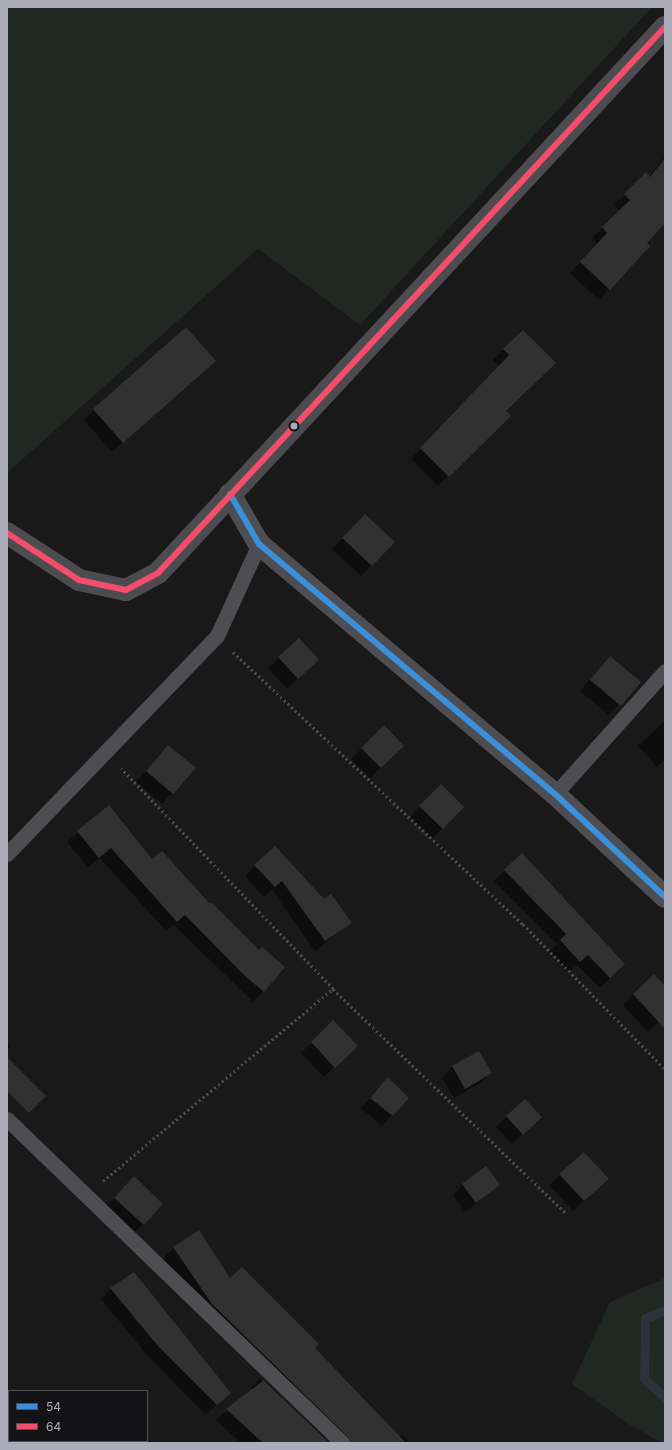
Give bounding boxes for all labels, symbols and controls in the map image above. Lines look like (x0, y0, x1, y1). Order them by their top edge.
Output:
unlabelled marker (289, 421, 299, 431)
legend (8, 1390, 148, 1442)
text: 54 (46, 1399, 61, 1414)
text: 64 (46, 1419, 61, 1434)

